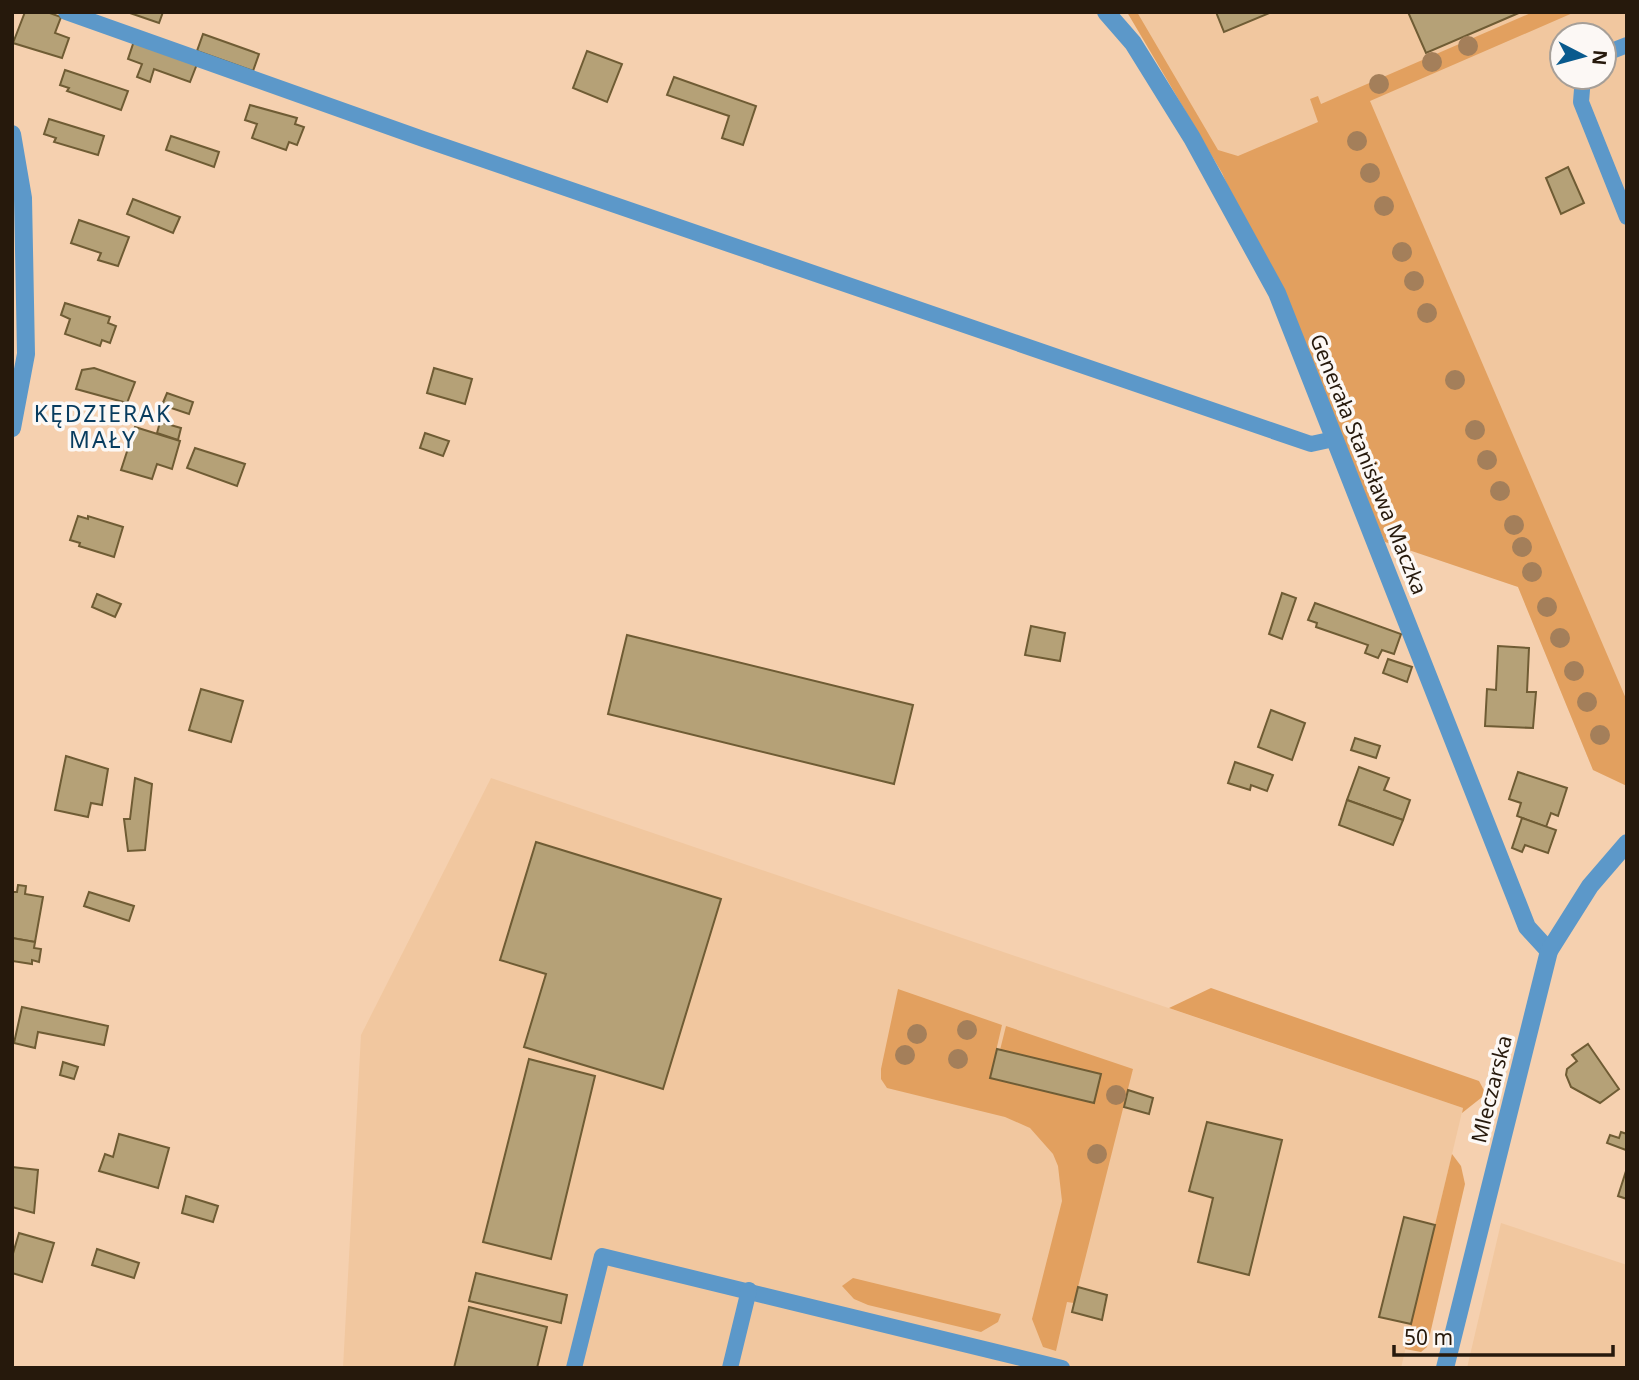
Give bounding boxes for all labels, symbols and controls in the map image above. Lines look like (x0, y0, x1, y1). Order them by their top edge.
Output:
north arrow (1548, 21, 1618, 91)
text: N (1586, 49, 1614, 67)
street label: Generała Stanisława Maczka (1304, 330, 1434, 598)
district label: KĘDZIERAK MAŁY (34, 397, 172, 455)
street label: Mleczarska (1464, 1032, 1518, 1146)
scale bar (1394, 1314, 1613, 1358)
text: 50 m (1404, 1323, 1453, 1351)

